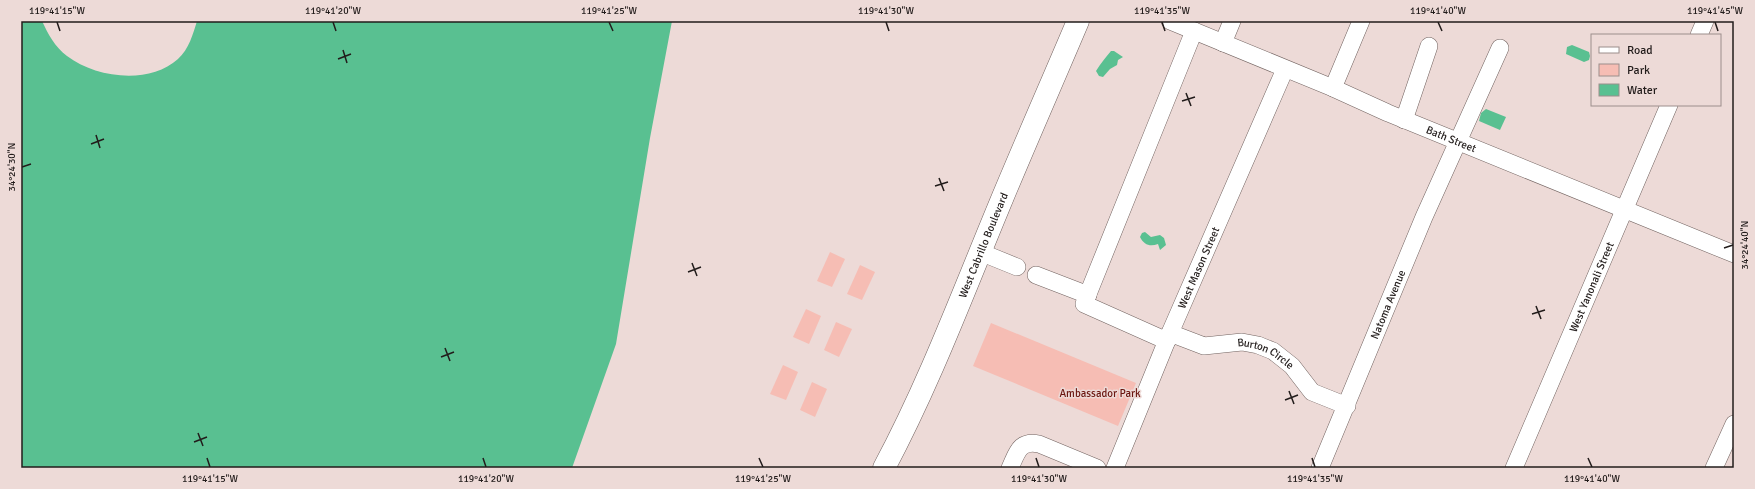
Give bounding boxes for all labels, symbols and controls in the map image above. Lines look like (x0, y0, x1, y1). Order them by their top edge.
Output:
text: 119°41'15"W (29, 5, 85, 17)
text: 119°41'20"W (305, 5, 361, 17)
text: 119°41'25"W (581, 5, 637, 17)
text: 119°41'30"W (858, 5, 914, 17)
text: 119°41'35"W (1134, 5, 1190, 17)
text: 119°41'40"W (1410, 5, 1466, 17)
text: 119°41'45"W (1687, 5, 1743, 17)
legend (1591, 34, 1721, 106)
text: Road (1627, 43, 1653, 58)
text: Park (1627, 63, 1650, 78)
text: Water (1627, 83, 1658, 98)
street label: Bath Street (1424, 123, 1478, 155)
text: 34°24'30"N (6, 143, 18, 191)
street label: West Cabrillo Boulevard (956, 191, 1011, 300)
text: 34°24'40"N (1739, 221, 1751, 269)
street label: West Mason Street (1175, 225, 1222, 311)
street label: West Yanonali Street (1567, 240, 1617, 334)
street label: Natoma Avenue (1368, 268, 1408, 341)
street label: Burton Circle (1237, 336, 1296, 372)
park label: Ambassador Park (1059, 387, 1141, 400)
text: 119°41'15"W (182, 473, 238, 485)
text: 119°41'20"W (458, 473, 514, 485)
text: 119°41'25"W (735, 473, 791, 485)
text: 119°41'30"W (1011, 473, 1067, 485)
text: 119°41'35"W (1287, 473, 1343, 485)
text: 119°41'40"W (1564, 473, 1620, 485)

